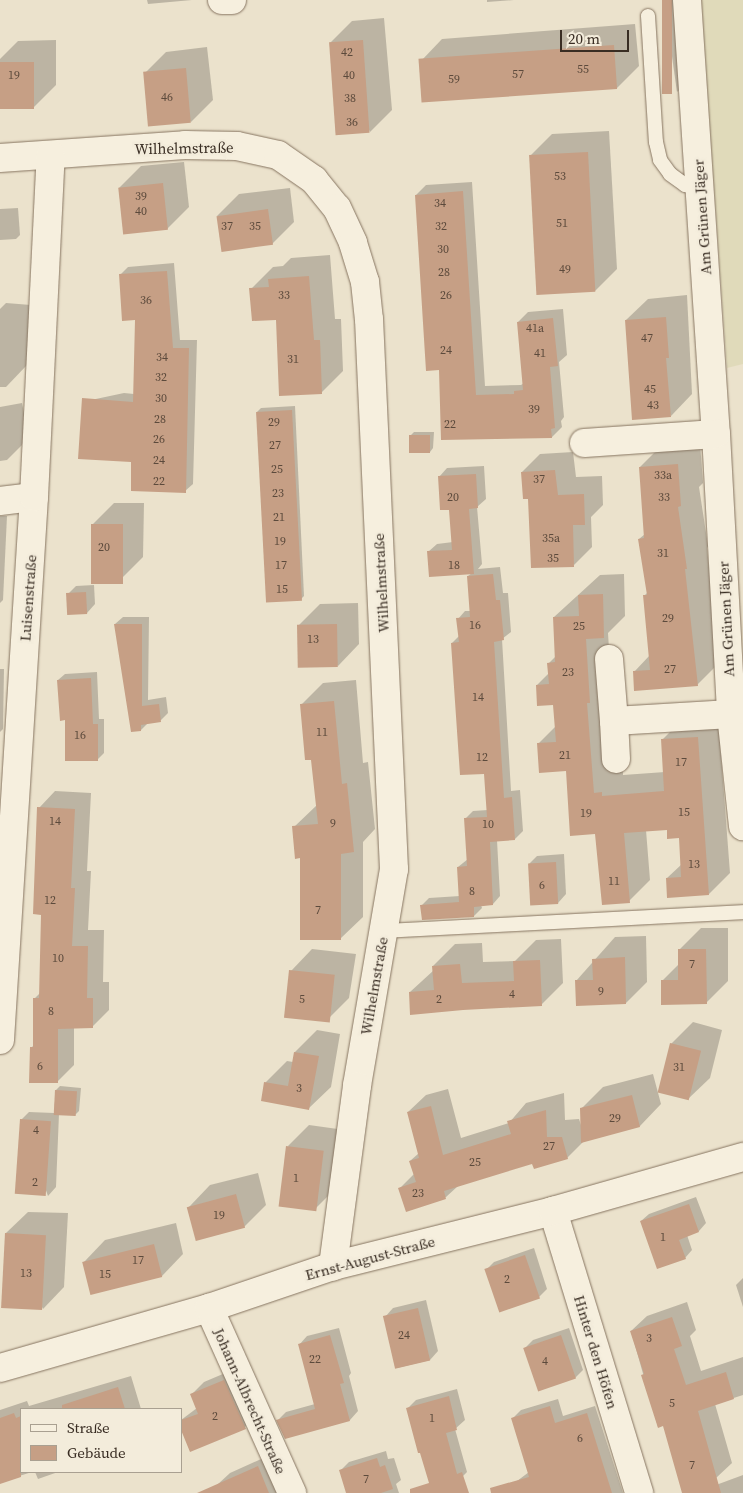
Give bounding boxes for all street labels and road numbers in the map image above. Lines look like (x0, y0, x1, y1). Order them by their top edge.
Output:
street label: Wilhelmstraße (134, 138, 234, 158)
street label: Am Grünen Jäger (689, 159, 715, 275)
street label: Wilhelmstraße (369, 533, 393, 633)
street label: Luisenstraße (16, 554, 40, 642)
street label: Am Grünen Jäger (714, 561, 738, 677)
street label: Wilhelmstraße (357, 936, 391, 1036)
street label: Ernst-August-Straße (303, 1232, 437, 1284)
street label: Hinter den Höfen (570, 1293, 622, 1411)
street label: Johann-Albrecht-Straße (210, 1325, 290, 1477)

